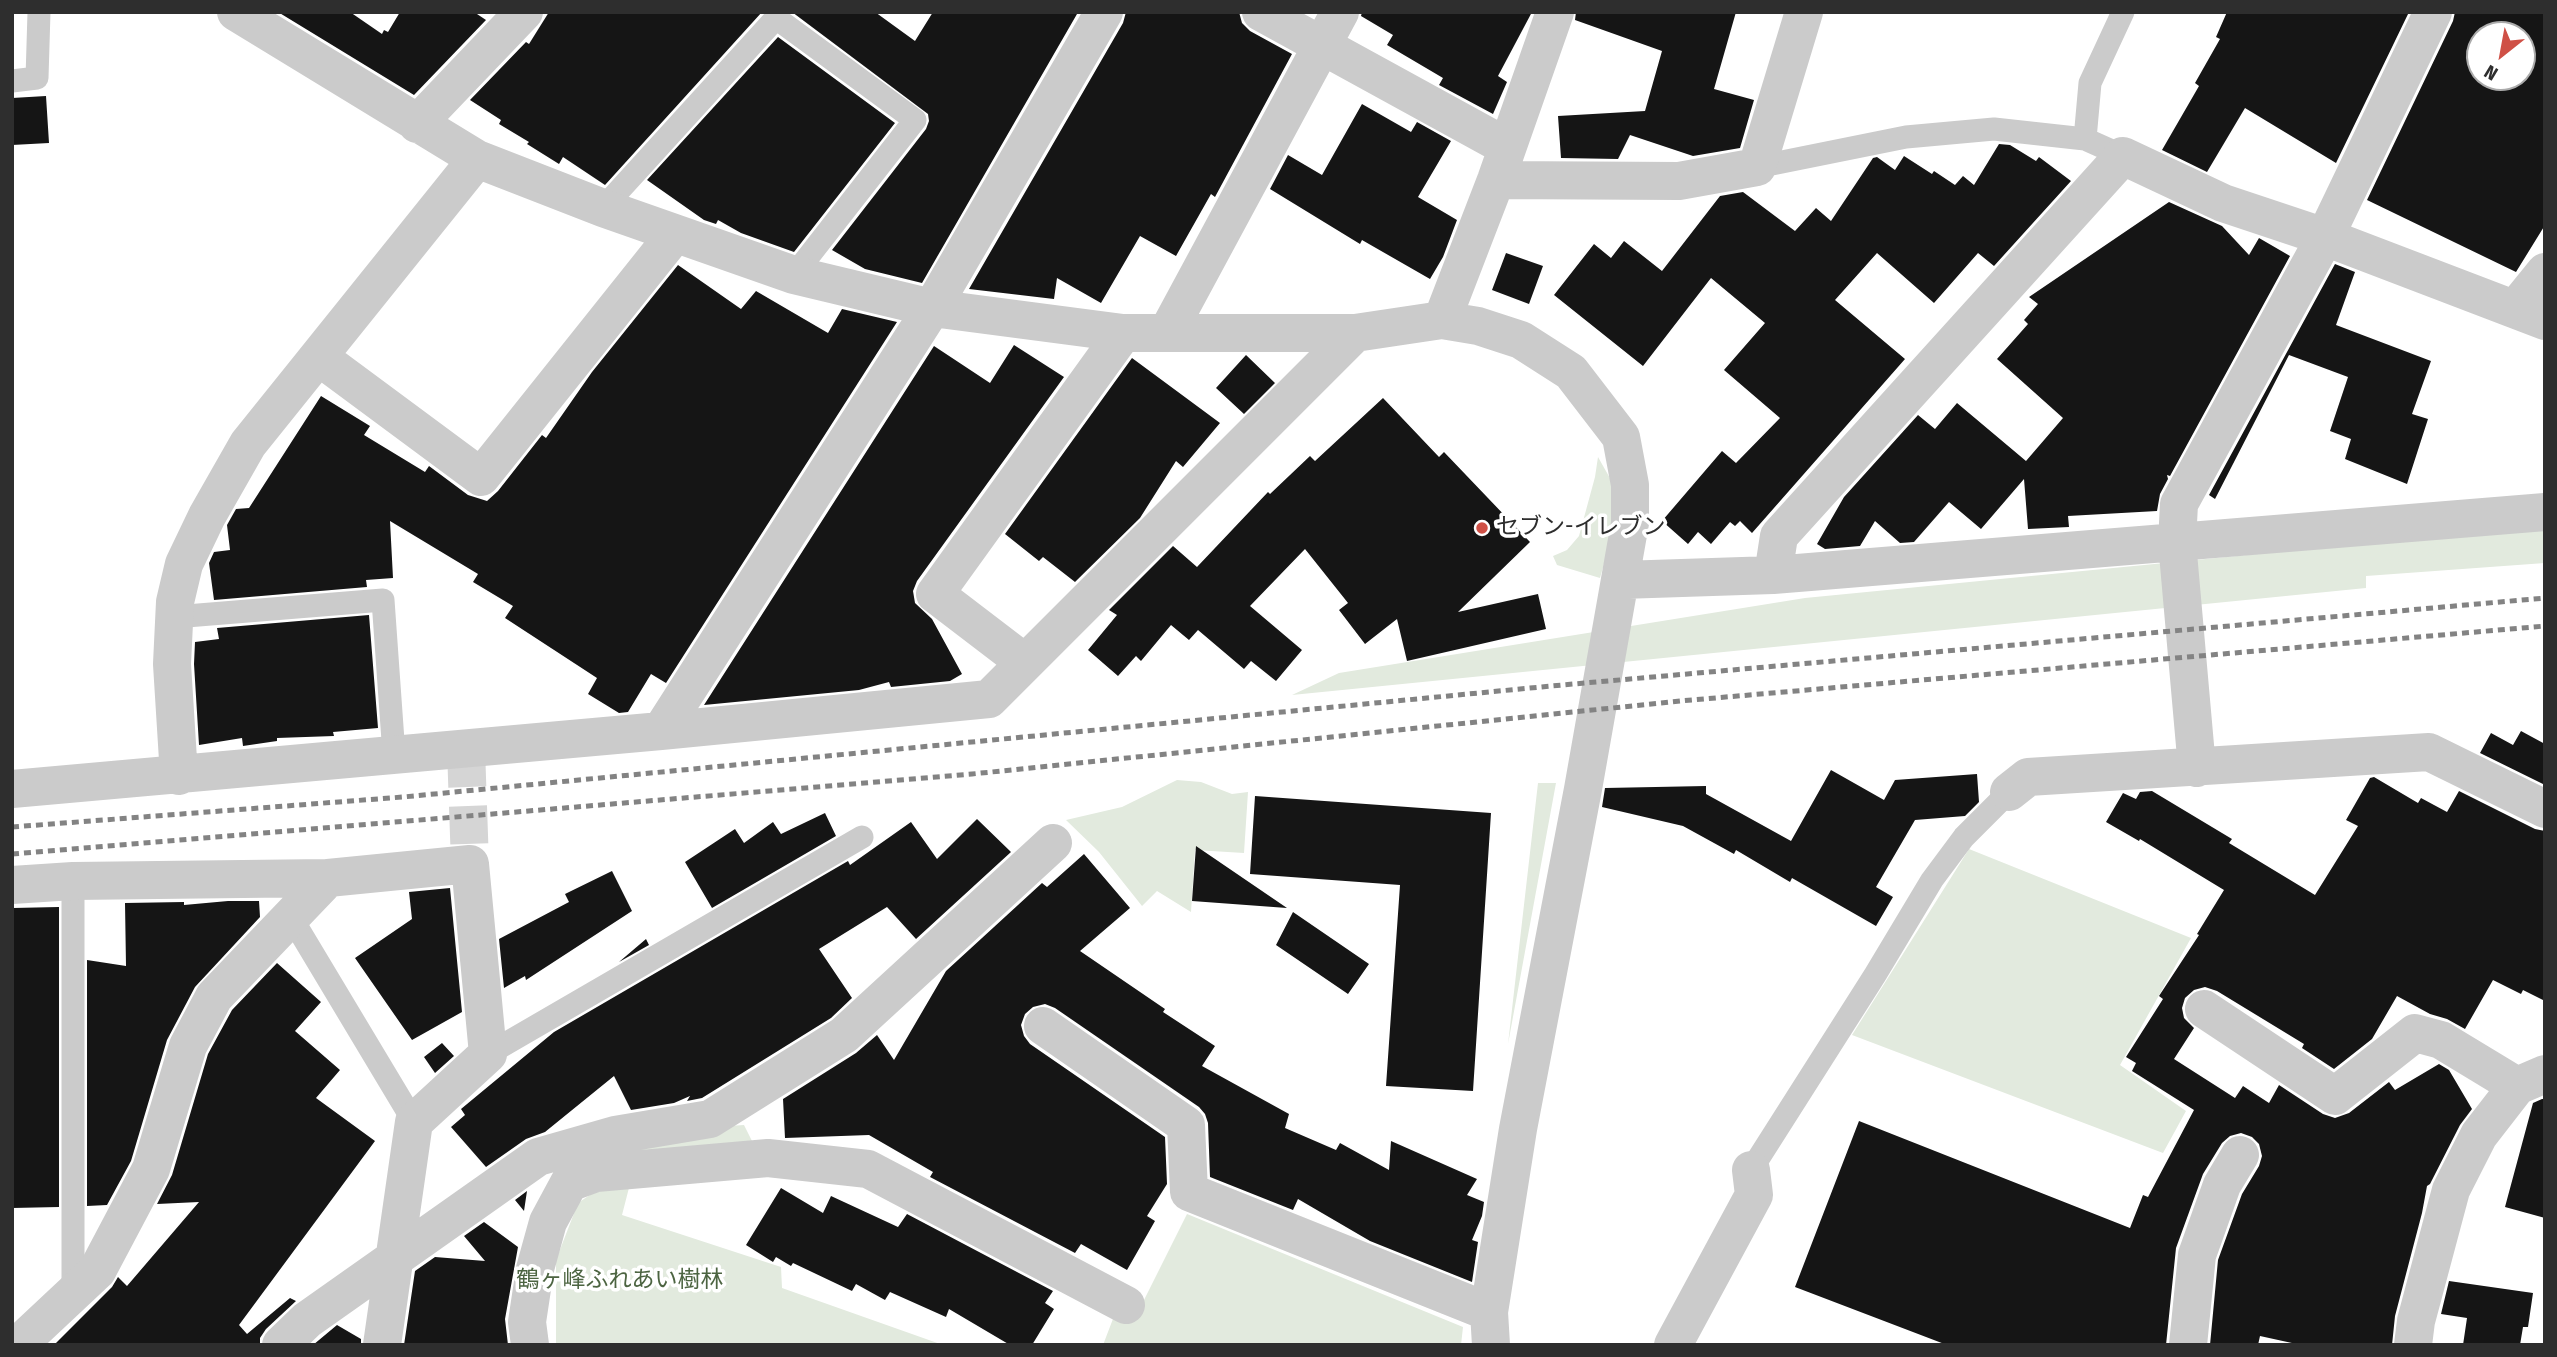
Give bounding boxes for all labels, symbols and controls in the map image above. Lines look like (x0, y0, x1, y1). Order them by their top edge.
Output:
north arrow (2466, 21, 2536, 91)
text: N (2480, 60, 2502, 86)
place label: セブン-イレブン (1496, 514, 1665, 542)
marker: セブン-イレブン (1474, 520, 1490, 536)
park label: 鶴ヶ峰ふれあい樹林 (517, 1267, 723, 1295)

